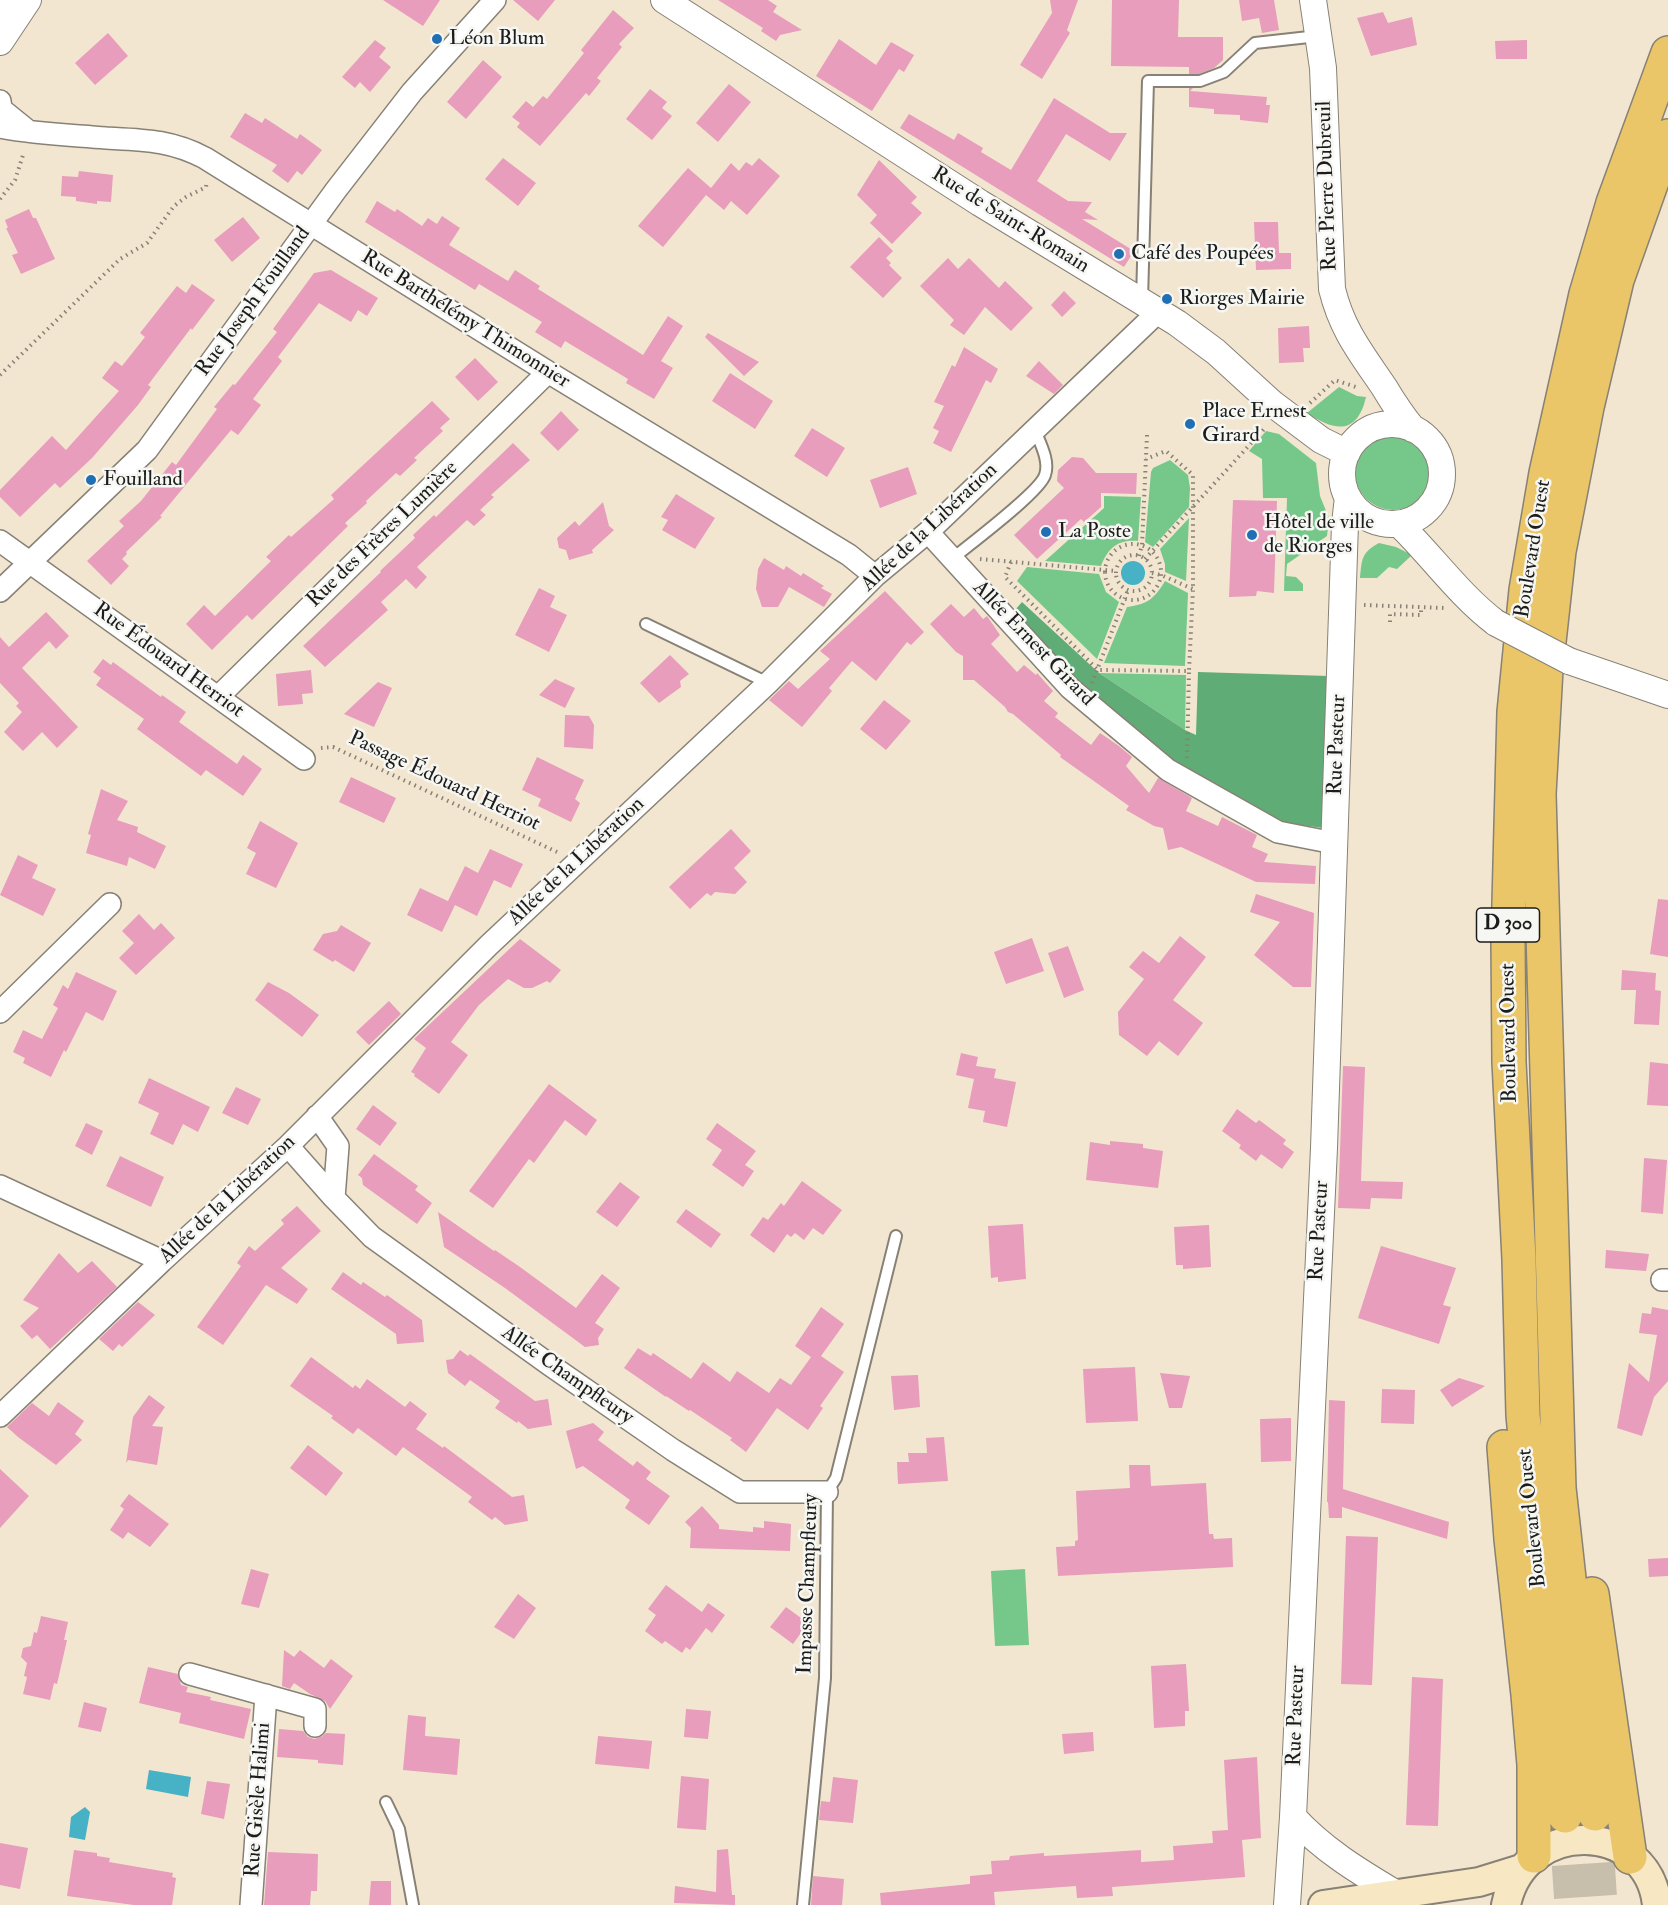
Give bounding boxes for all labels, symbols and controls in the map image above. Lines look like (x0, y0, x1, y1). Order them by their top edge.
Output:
place label: Léon Blum (449, 26, 544, 52)
marker: Léon Blum (430, 32, 444, 46)
street label: Rue Pierre Dubreuil (1312, 100, 1344, 272)
street label: Rue de Saint-Romain (927, 162, 1093, 280)
street label: Rue Joseph Fouilland (191, 222, 317, 382)
place label: Café des Poupées (1131, 241, 1274, 267)
street label: Rue Barthélémy Thimonnier (356, 245, 574, 395)
marker: Café des Poupées (1112, 247, 1126, 261)
place label: Riorges Mairie (1179, 286, 1305, 312)
marker: Riorges Mairie (1160, 292, 1174, 306)
place label: Place Ernest Girard (1202, 399, 1307, 449)
marker: Place Ernest Girard (1183, 417, 1197, 431)
street label: Rue des Frères Lumière (302, 456, 464, 614)
street label: Allée de la Libération (857, 458, 1003, 598)
place label: Fouilland (103, 467, 183, 493)
marker: Fouilland (84, 473, 98, 487)
street label: Boulevard Ouest (1511, 478, 1557, 620)
place label: Hôtel de ville de Riorges (1264, 510, 1374, 560)
place label: La Poste (1058, 519, 1131, 545)
marker: La Poste (1039, 525, 1053, 539)
marker: Hôtel de ville de Riorges (1245, 528, 1259, 542)
street label: Allée Ernest Girard (967, 576, 1099, 712)
street label: Rue Édouard Herriot (88, 598, 248, 724)
street label: Rue Pasteur (1324, 694, 1352, 796)
street label: Passage Édouard Herriot (344, 727, 544, 837)
street label: Allée de la Libération (504, 792, 650, 932)
road number: D 300 (1476, 908, 1540, 942)
street label: Boulevard Ouest (1496, 963, 1524, 1103)
street label: Allée de la Libération (155, 1130, 301, 1270)
street label: Rue Pasteur (1305, 1180, 1335, 1282)
street label: Allée Champfleury (496, 1321, 638, 1431)
street label: Boulevard Ouest (1513, 1447, 1553, 1589)
street label: Impasse Champfleury (793, 1493, 825, 1675)
street label: Rue Pasteur (1283, 1665, 1311, 1767)
street label: Rue Gisèle Halimi (241, 1722, 277, 1878)

